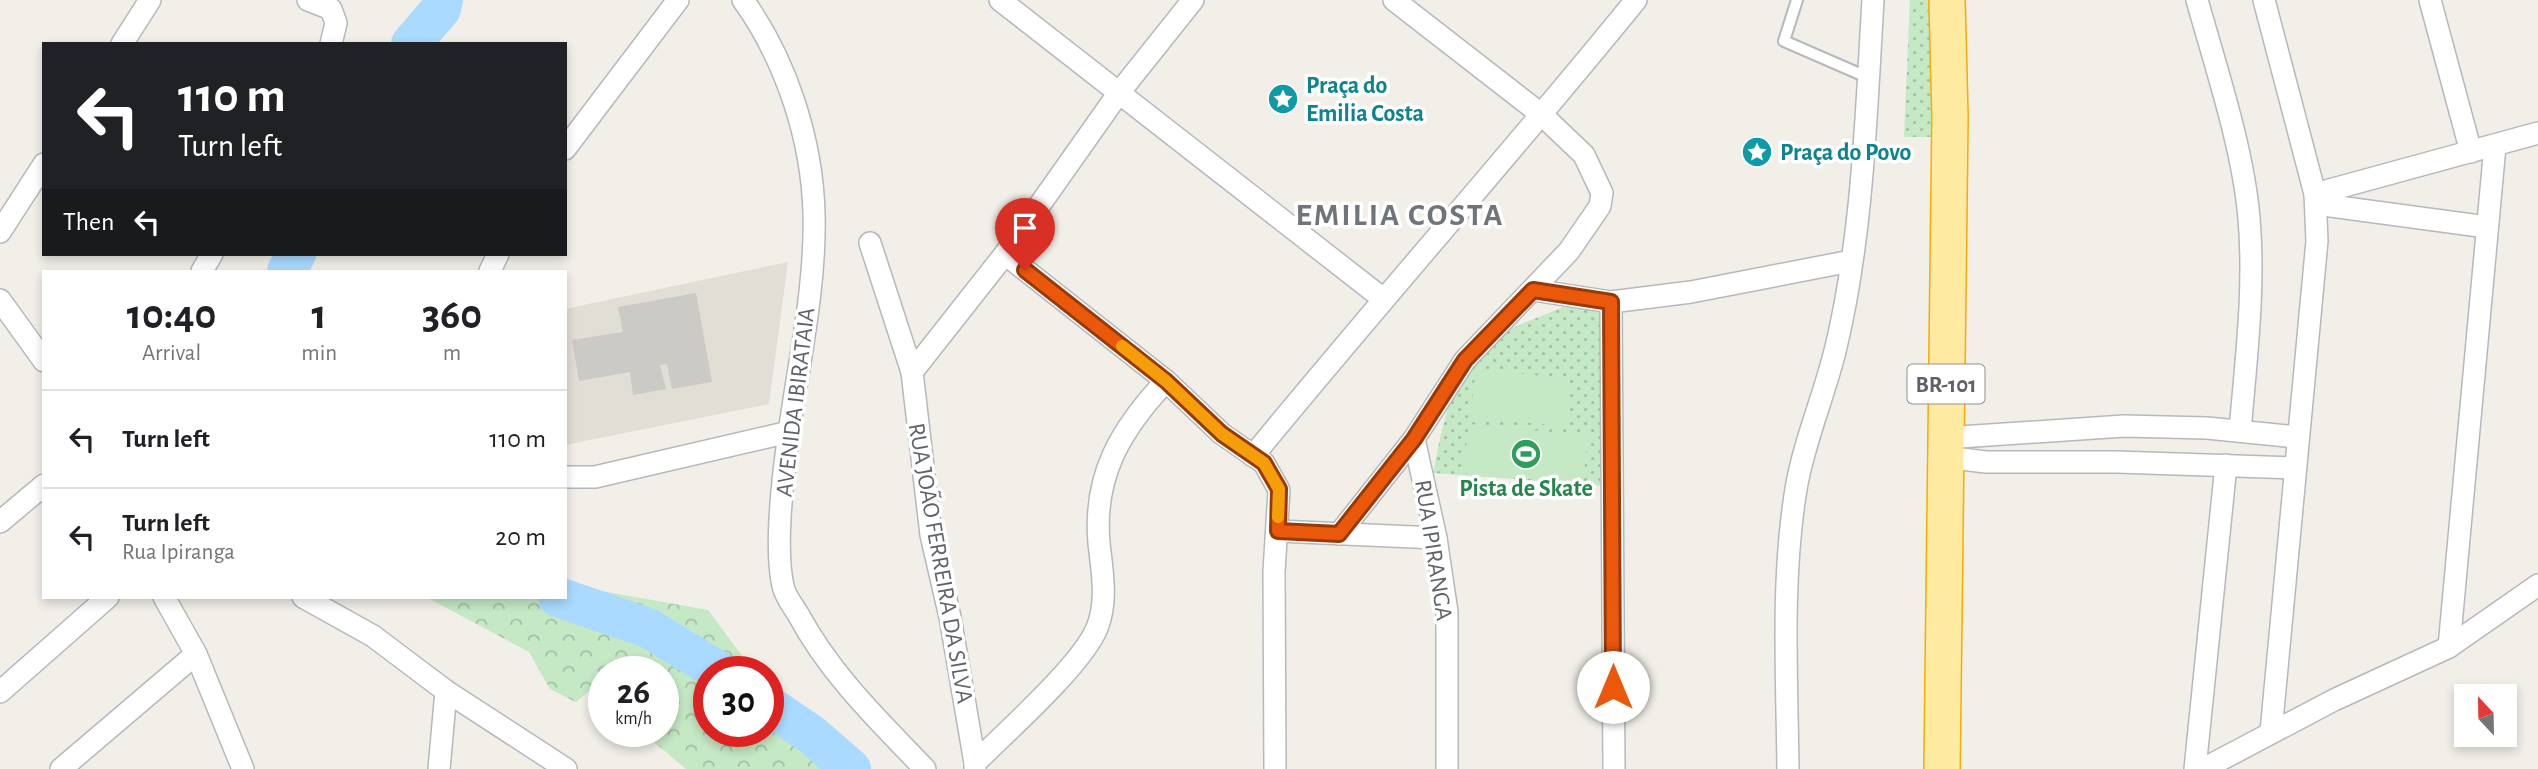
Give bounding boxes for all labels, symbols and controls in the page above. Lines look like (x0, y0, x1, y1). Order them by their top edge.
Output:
icon: left (63, 70, 154, 161)
text: 110 m (178, 72, 286, 121)
place label: Praça do Emilia Costa (1306, 74, 1424, 126)
place icon: Praça do Emilia Costa (1266, 82, 1300, 116)
text: Turn left (178, 130, 282, 162)
place icon: Praça do Povo (1740, 135, 1774, 169)
place label: Praça do Povo (1780, 141, 1912, 165)
pin (995, 198, 1055, 270)
district label: EMILIA COSTA (1296, 199, 1504, 231)
icon: left (128, 203, 166, 241)
text: Then (63, 209, 114, 235)
icon: arrive (1006, 209, 1044, 247)
text: 10:40 (127, 294, 216, 336)
text: 1 (312, 294, 327, 336)
text: 360 (422, 294, 482, 336)
street label: AVENIDA IBIRATAIA (772, 306, 820, 498)
text: Arrival (142, 342, 201, 365)
text: min (301, 342, 337, 365)
text: m (443, 342, 461, 365)
road number: BR-101 (1908, 364, 1984, 404)
icon: left (63, 420, 101, 458)
street label: RUA JOÃO FERREIRA DA SILVA (904, 421, 978, 705)
text: Turn left (122, 426, 210, 452)
text: 110 m (489, 426, 546, 452)
sports icon: Pista de Skate (1509, 437, 1543, 471)
place label: Pista de Skate (1459, 477, 1593, 501)
street label: RUA IPIRANGA (1410, 478, 1456, 622)
text: Turn left (122, 510, 210, 536)
icon: left (63, 518, 101, 556)
text: 20 m (495, 524, 546, 550)
text: Rua Ipiranga (122, 541, 235, 564)
position arrow (1576, 650, 1650, 724)
speed limit sign: 30 (693, 656, 784, 747)
text: 26 (617, 675, 650, 710)
north arrow (2454, 684, 2516, 747)
map controls (2454, 684, 2517, 747)
text: km/h (615, 710, 652, 728)

